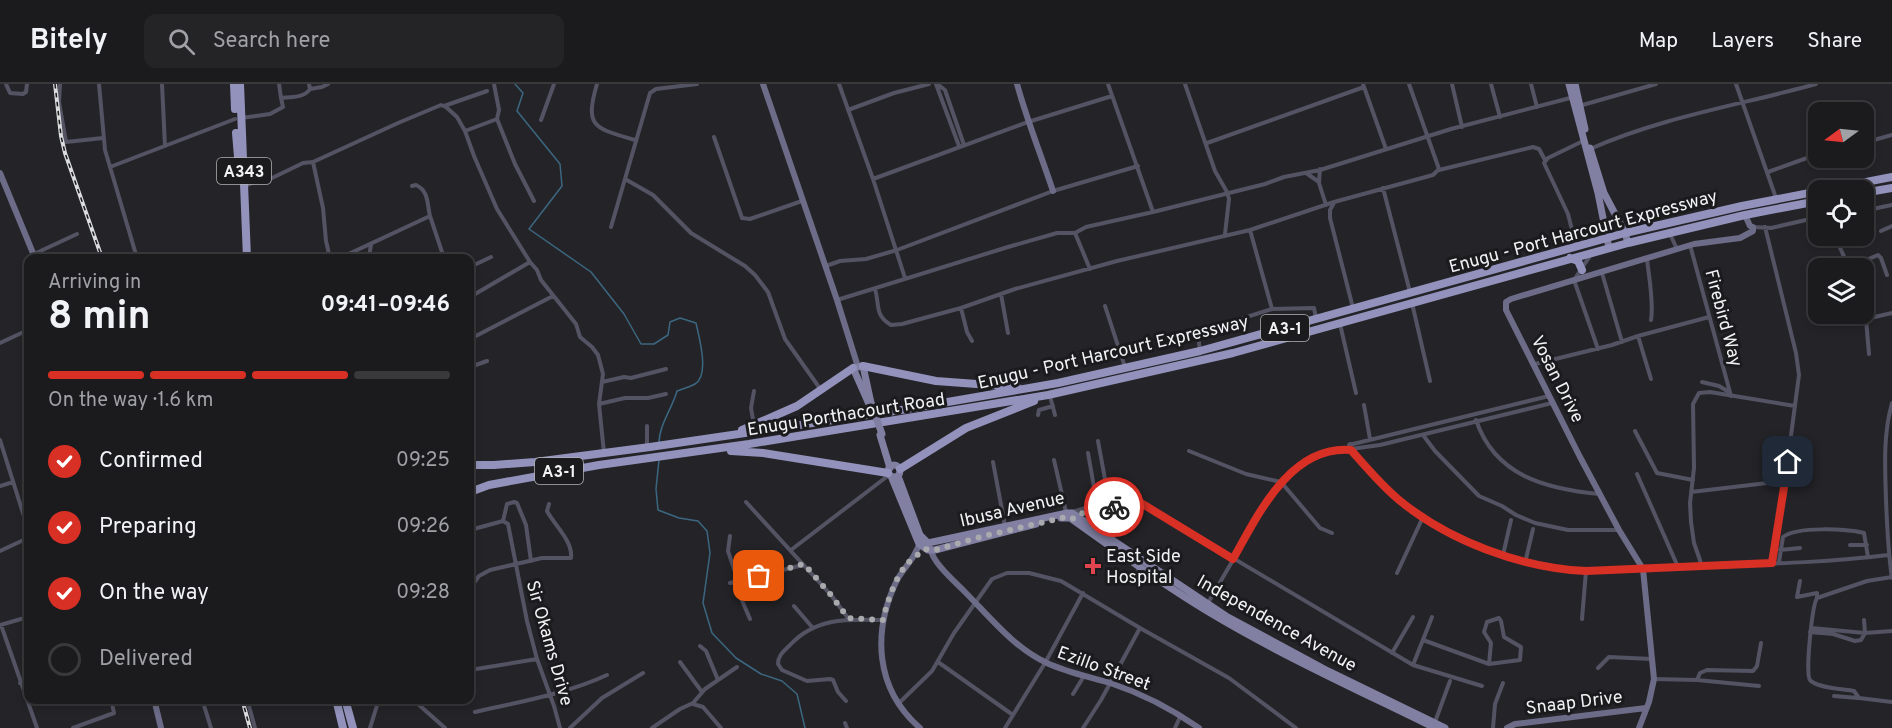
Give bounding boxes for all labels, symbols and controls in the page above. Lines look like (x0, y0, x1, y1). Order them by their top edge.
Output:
search box (144, 14, 564, 68)
text: Bitely (30, 23, 108, 59)
icon: search (165, 25, 198, 58)
text: Search here (213, 28, 330, 55)
text: Map (1639, 28, 1678, 55)
text: Layers (1711, 28, 1774, 55)
text: Share (1807, 28, 1862, 55)
north arrow (1808, 102, 1874, 168)
map controls (1808, 102, 1874, 324)
road number: A343 (217, 158, 271, 184)
button: locate (1808, 180, 1874, 246)
street label: Enugu - Port Harcourt Expressway (1447, 185, 1720, 279)
button: layers (1808, 258, 1874, 324)
street label: Firebird Way (1699, 267, 1747, 370)
text: Arriving in (48, 270, 141, 296)
text: 09:41–09:46 (321, 292, 450, 319)
text: 8 min (48, 294, 151, 343)
street label: Enugu - Port Harcourt Expressway (976, 311, 1251, 396)
road number: A3-1 (1261, 315, 1309, 341)
street label: Vosan Drive (1525, 332, 1588, 427)
text: On the way · 1.6 km (48, 388, 214, 414)
street label: Enugu Porthacourt Road (746, 388, 947, 442)
pin (1762, 436, 1813, 487)
icon: check (48, 445, 81, 478)
icon: home (1771, 445, 1804, 478)
text: Confirmed (99, 448, 203, 475)
text: 09:25 (396, 448, 450, 474)
road number: A3-1 (535, 458, 583, 484)
courier (1084, 477, 1144, 537)
street label: Ibusa Avenue (958, 487, 1067, 534)
icon: bike (1098, 491, 1131, 524)
icon: check (48, 511, 81, 544)
text: Preparing (99, 514, 197, 541)
text: 09:26 (397, 514, 450, 540)
place label: East Side Hospital (1106, 546, 1181, 590)
pin (733, 550, 784, 601)
marker: East Side Hospital (1084, 557, 1102, 575)
icon: bag (742, 559, 775, 592)
street label: Independence Avenue (1192, 571, 1360, 678)
icon: check (48, 577, 81, 610)
street label: Sir Okams Drive (520, 578, 577, 709)
text: On the way (99, 580, 209, 607)
text: 09:28 (396, 580, 450, 606)
street label: Ezillo Street (1054, 642, 1153, 697)
text: Delivered (99, 646, 193, 673)
street label: Snaap Drive (1524, 686, 1624, 721)

